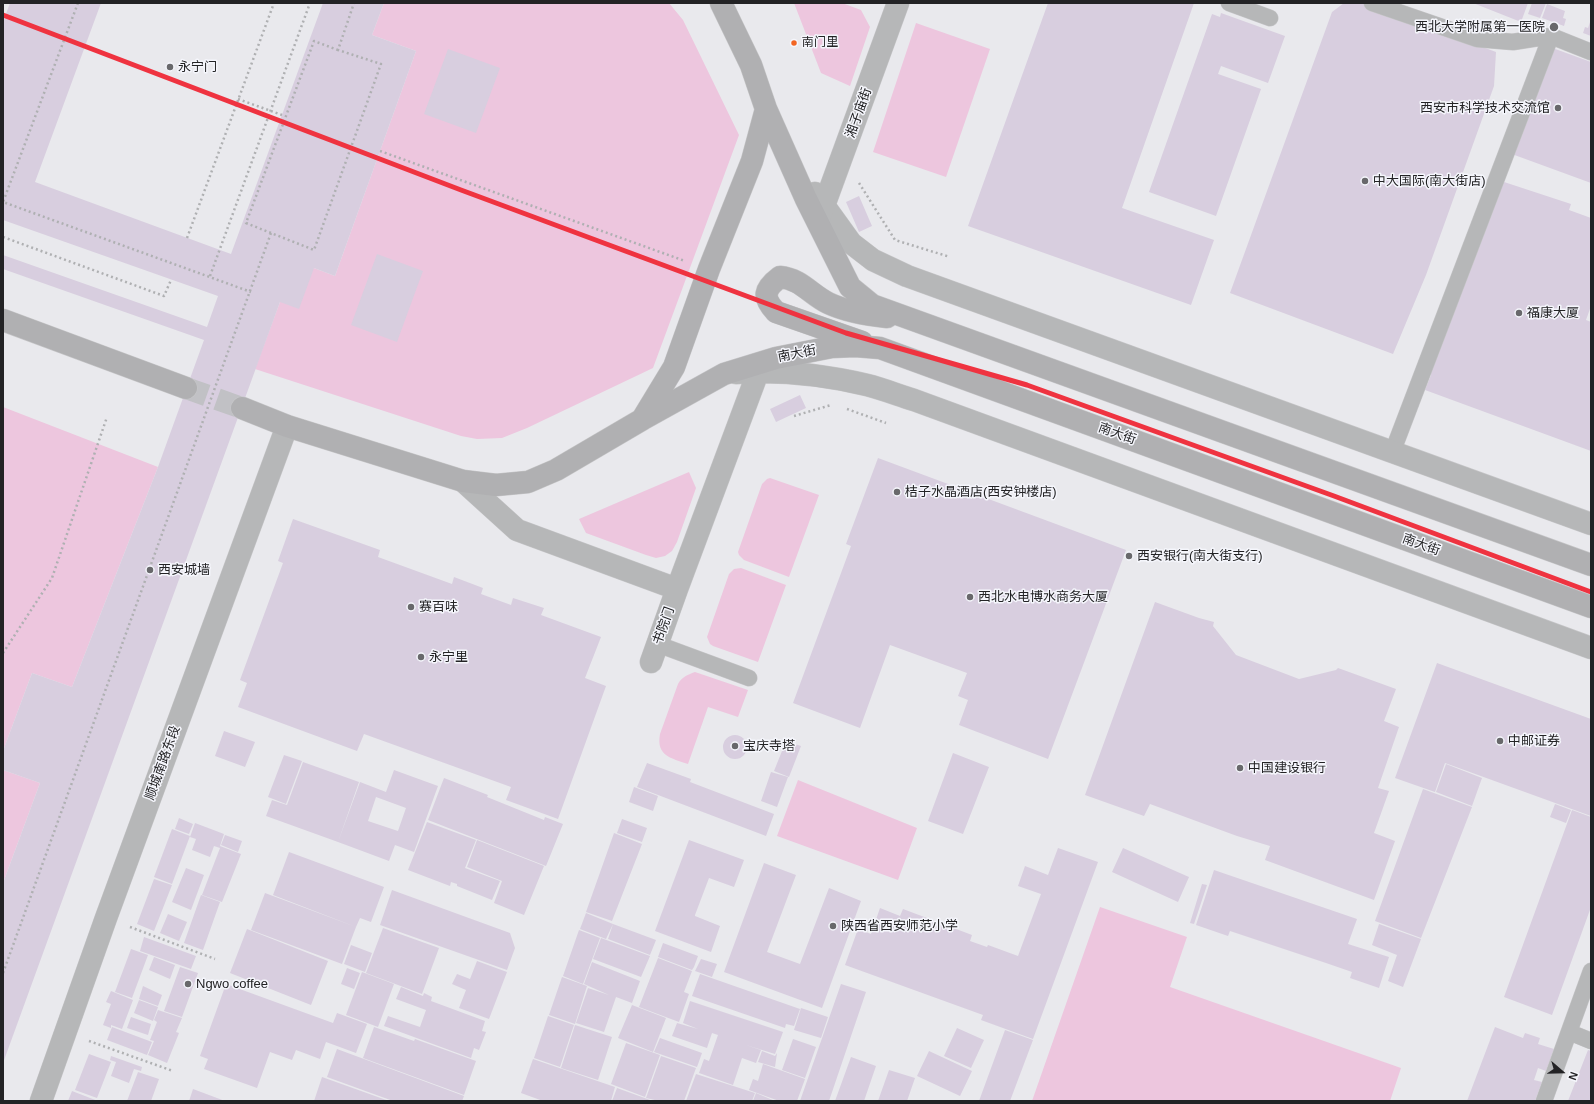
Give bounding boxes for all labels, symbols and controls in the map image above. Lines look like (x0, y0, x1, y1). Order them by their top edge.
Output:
place label: 西北大学附属第一医院 (1415, 19, 1545, 35)
marker: 西北大学附属第一医院 (1548, 21, 1560, 33)
place label: 南门里 (802, 36, 838, 50)
marker: 南门里 (789, 38, 799, 48)
place label: 永宁门 (178, 59, 217, 75)
marker: 永宁门 (165, 62, 175, 72)
street label: 湘子庙街 (843, 86, 875, 140)
place label: 西安市科学技术交流馆 (1420, 100, 1550, 116)
marker: 西安市科学技术交流馆 (1553, 103, 1563, 113)
place label: 中大国际(南大街店) (1373, 173, 1486, 189)
marker: 中大国际(南大街店) (1360, 176, 1370, 186)
place label: 福康大厦 (1527, 305, 1579, 321)
marker: 福康大厦 (1514, 308, 1524, 318)
street label: 南大街 (776, 343, 818, 365)
street label: 南大街 (1096, 420, 1138, 448)
place label: 桔子水晶酒店(西安钟楼店) (905, 484, 1057, 500)
marker: 桔子水晶酒店(西安钟楼店) (892, 487, 902, 497)
street label: 南大街 (1400, 531, 1442, 559)
place label: 西安银行(南大街支行) (1137, 548, 1263, 564)
marker: 西安银行(南大街支行) (1124, 551, 1134, 561)
place label: 西安城墙 (158, 562, 210, 578)
marker: 西安城墙 (145, 565, 155, 575)
place label: 西北水电博水商务大厦 (978, 589, 1108, 605)
marker: 西北水电博水商务大厦 (965, 592, 975, 602)
place label: 赛百味 (419, 599, 458, 615)
marker: 赛百味 (406, 602, 416, 612)
street label: 书院门 (650, 605, 678, 647)
place label: 永宁里 (429, 649, 468, 665)
marker: 永宁里 (416, 652, 426, 662)
street label: 顺城南路东段 (142, 724, 184, 802)
place label: 中邮证券 (1508, 733, 1560, 749)
marker: 中邮证券 (1495, 736, 1505, 746)
place label: 宝庆寺塔 (743, 738, 795, 754)
marker: 宝庆寺塔 (730, 741, 740, 751)
place label: 中国建设银行 (1248, 760, 1326, 776)
marker: 中国建设银行 (1235, 763, 1245, 773)
place label: 陕西省西安师范小学 (841, 918, 958, 934)
marker: 陕西省西安师范小学 (828, 921, 838, 931)
place label: Ngwo coffee (196, 976, 268, 992)
marker: Ngwo coffee (183, 979, 193, 989)
north arrow (1542, 1052, 1582, 1092)
text: N (1566, 1070, 1580, 1082)

